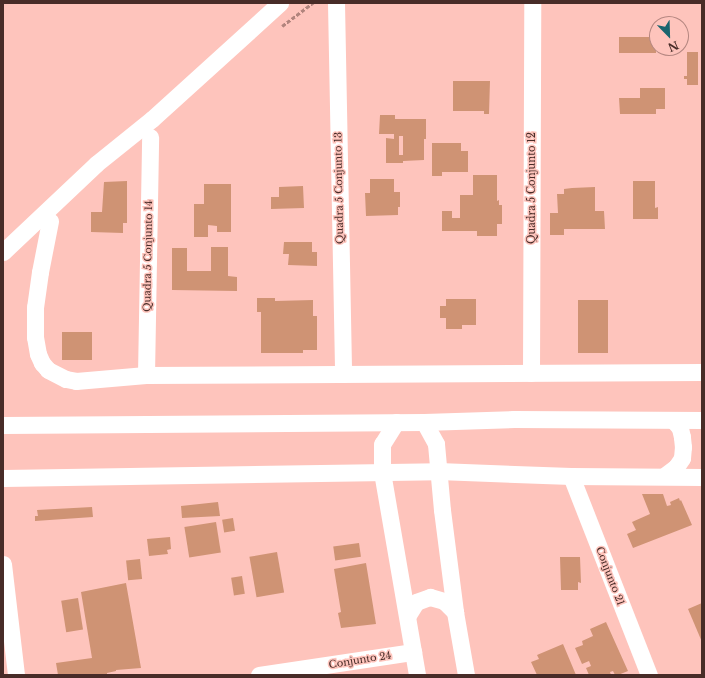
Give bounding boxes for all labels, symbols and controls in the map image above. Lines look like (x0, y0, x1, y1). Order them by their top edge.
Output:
north arrow (649, 16, 689, 56)
text: N (666, 38, 681, 55)
street label: Quadra 5 Conjunto 13 (332, 132, 346, 244)
street label: Quadra 5 Conjunto 12 (526, 132, 538, 244)
street label: Quadra 5 Conjunto 14 (141, 200, 155, 312)
street label: Conjunto 21 (593, 545, 627, 607)
street label: Conjunto 24 (328, 649, 392, 671)

